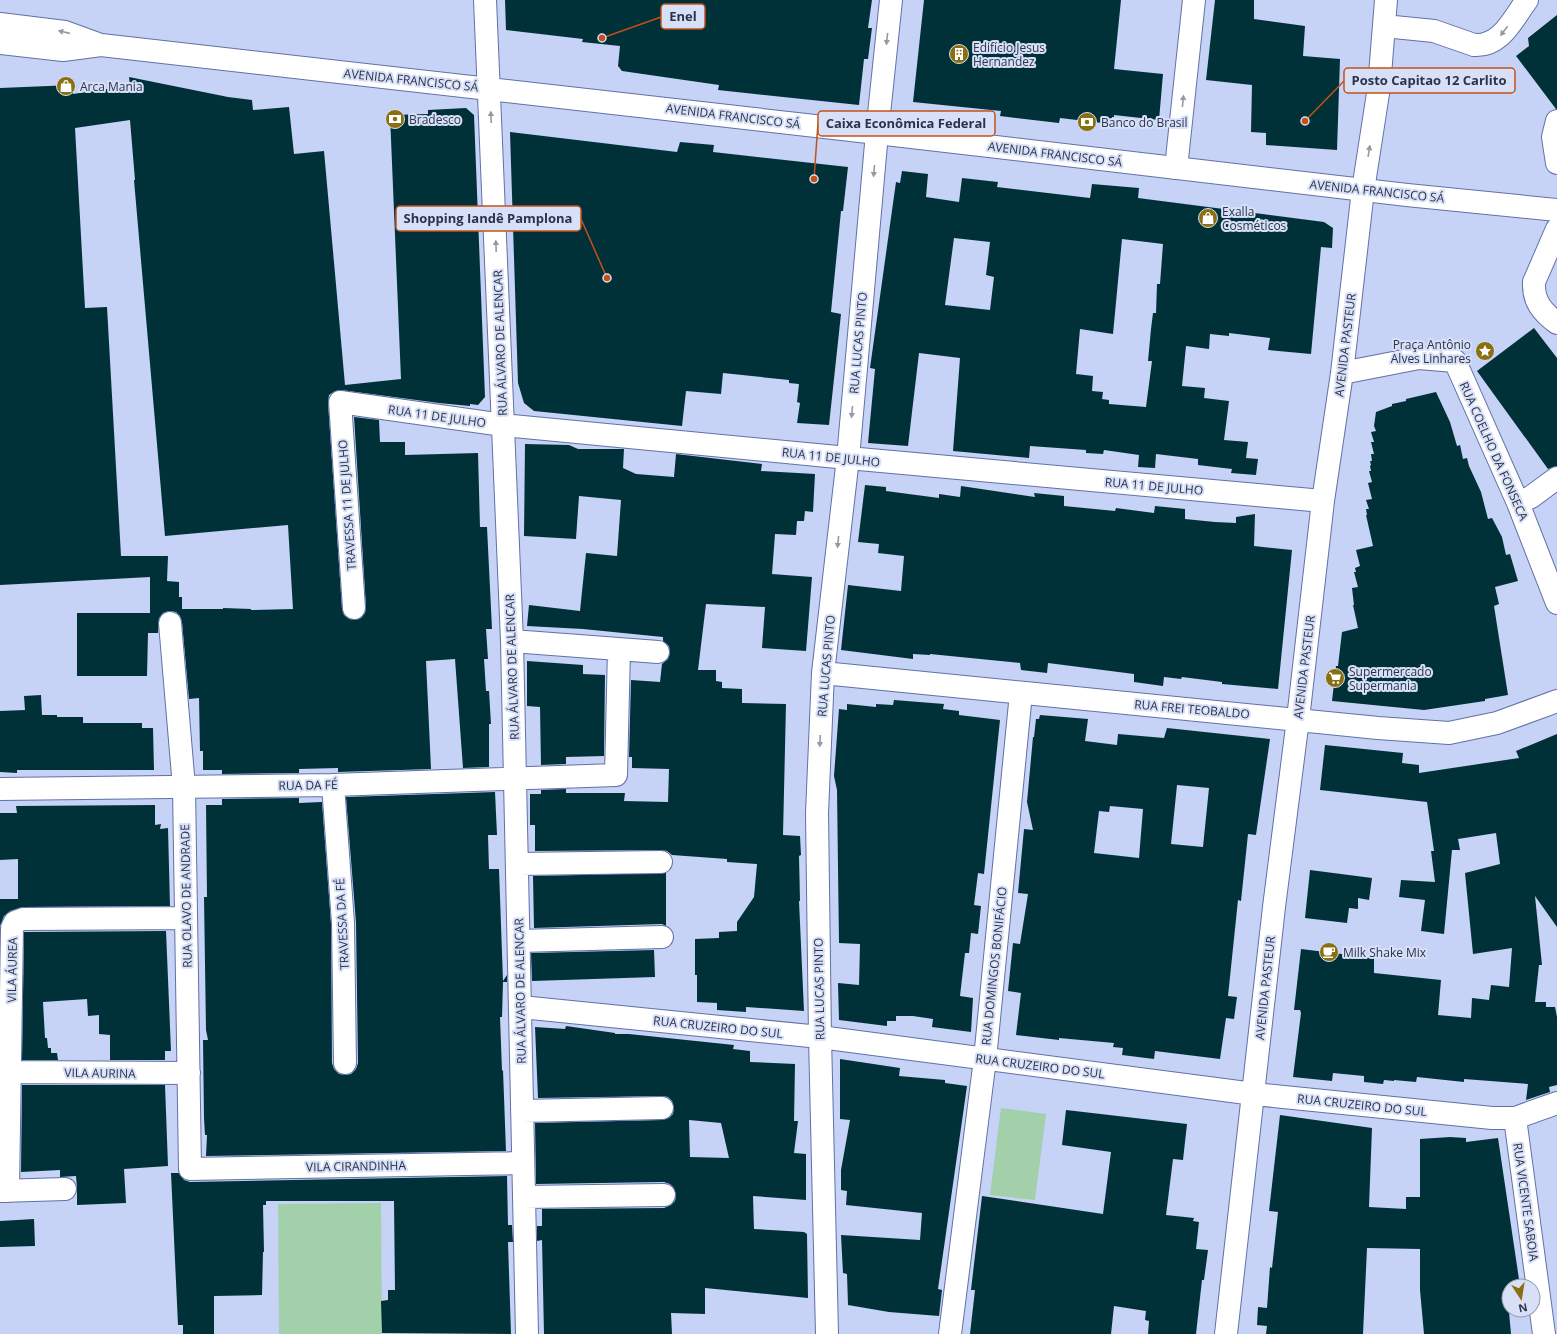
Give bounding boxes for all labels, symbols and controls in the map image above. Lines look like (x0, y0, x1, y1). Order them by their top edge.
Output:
callout: Enel (661, 4, 705, 29)
text: Enel (669, 7, 697, 25)
one-way arrow (1500, 26, 1508, 37)
one-way arrow (58, 29, 70, 35)
one-way arrow (884, 33, 890, 45)
place label: Edifício Jesus Hernandez (973, 39, 1045, 70)
building icon: Edifício Jesus Hernandez (948, 43, 970, 65)
street label: AVENIDA FRANCISCO SÁ (343, 64, 479, 96)
callout: Posto Capitao 12 Carlito (1344, 68, 1515, 93)
text: Posto Capitao 12 Carlito (1352, 71, 1506, 89)
shop icon: Arca Mania (55, 75, 77, 97)
place label: Arca Mania (80, 78, 143, 95)
one-way arrow (1180, 95, 1187, 107)
street label: AVENIDA FRANCISCO SÁ (665, 99, 801, 133)
bank icon: Bradesco (384, 108, 406, 130)
place label: Bradesco (409, 111, 461, 128)
one-way arrow (487, 111, 494, 123)
callout: Caixa Econômica Federal (818, 111, 995, 136)
bank icon: Banco do Brasil (1076, 111, 1098, 133)
text: Caixa Econômica Federal (826, 114, 986, 132)
place label: Banco do Brasil (1101, 114, 1188, 131)
street label: AVENIDA FRANCISCO SÁ (987, 137, 1123, 171)
one-way arrow (1366, 145, 1372, 157)
one-way arrow (870, 165, 877, 177)
street label: AVENIDA FRANCISCO SÁ (1309, 175, 1445, 207)
place label: Exalla Cosméticos (1222, 203, 1287, 234)
callout: Shopping Iandê Pamplona (396, 206, 581, 231)
shop icon: Exalla Cosméticos (1197, 207, 1219, 229)
text: Shopping Iandê Pamplona (404, 209, 572, 227)
one-way arrow (492, 240, 499, 252)
street label: RUA ÁLVARO DE ALENCAR (489, 269, 511, 416)
street label: RUA LUCAS PINTO (845, 291, 871, 395)
street label: AVENIDA PASTEUR (1330, 292, 1360, 398)
place label: Praça Antônio Alves Linhares (1391, 336, 1471, 367)
place icon: Praça Antônio Alves Linhares (1474, 340, 1496, 362)
street label: RUA COELHO DA FONSECA (1456, 379, 1533, 524)
street label: RUA 11 DE JULHO (387, 401, 487, 431)
one-way arrow (848, 406, 855, 418)
street label: TRAVESSA 11 DE JULHO (334, 439, 360, 571)
street label: RUA 11 DE JULHO (781, 443, 881, 471)
street label: RUA 11 DE JULHO (1104, 473, 1204, 499)
one-way arrow (835, 536, 841, 548)
street label: RUA ÁLVARO DE ALENCAR (501, 593, 523, 740)
street label: RUA LUCAS PINTO (813, 614, 839, 718)
street label: AVENIDA PASTEUR (1289, 614, 1319, 720)
place label: Supermercado Supermania (1349, 663, 1432, 694)
supermarket icon: Supermercado Supermania (1324, 667, 1346, 689)
street label: RUA FREI TEOBALDO (1134, 695, 1250, 723)
one-way arrow (817, 735, 824, 747)
street label: RUA DA FÉ (278, 776, 338, 794)
street label: RUA OLAVO DE ANDRADE (176, 824, 196, 968)
street label: TRAVESSA DA FÉ (331, 878, 353, 970)
street label: RUA DOMINGOS BONIFÁCIO (977, 886, 1011, 1046)
street label: RUA ÁLVARO DE ALENCAR (510, 917, 530, 1064)
street label: AVENIDA PASTEUR (1251, 935, 1279, 1041)
street label: VILA ÁUREA (3, 937, 21, 1003)
street label: RUA LUCAS PINTO (810, 938, 828, 1040)
cafe icon: Milk Shake Mix (1318, 941, 1340, 963)
place label: Milk Shake Mix (1343, 944, 1427, 961)
street label: RUA CRUZEIRO DO SUL (652, 1012, 784, 1042)
street label: RUA CRUZEIRO DO SUL (974, 1050, 1106, 1082)
street label: VILA AURINA (64, 1064, 136, 1082)
street label: RUA CRUZEIRO DO SUL (1296, 1090, 1428, 1120)
street label: RUA VICENTE SABOIA (1509, 1142, 1543, 1263)
street label: VILA CIRANDINHA (306, 1157, 407, 1175)
north arrow (1501, 1278, 1541, 1318)
text: N (1517, 1300, 1529, 1317)

